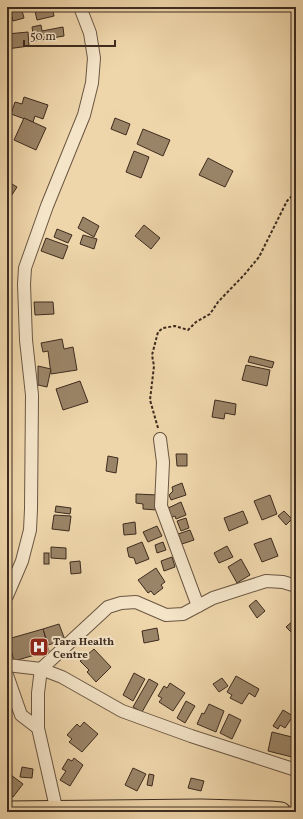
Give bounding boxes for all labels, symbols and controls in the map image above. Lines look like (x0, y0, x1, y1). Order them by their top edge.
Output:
scale bar (24, 22, 115, 48)
text: 50 m (30, 29, 56, 45)
place label: Tara Health Centre (53, 635, 114, 663)
hospital icon: Tara Health Centre (28, 636, 50, 658)

